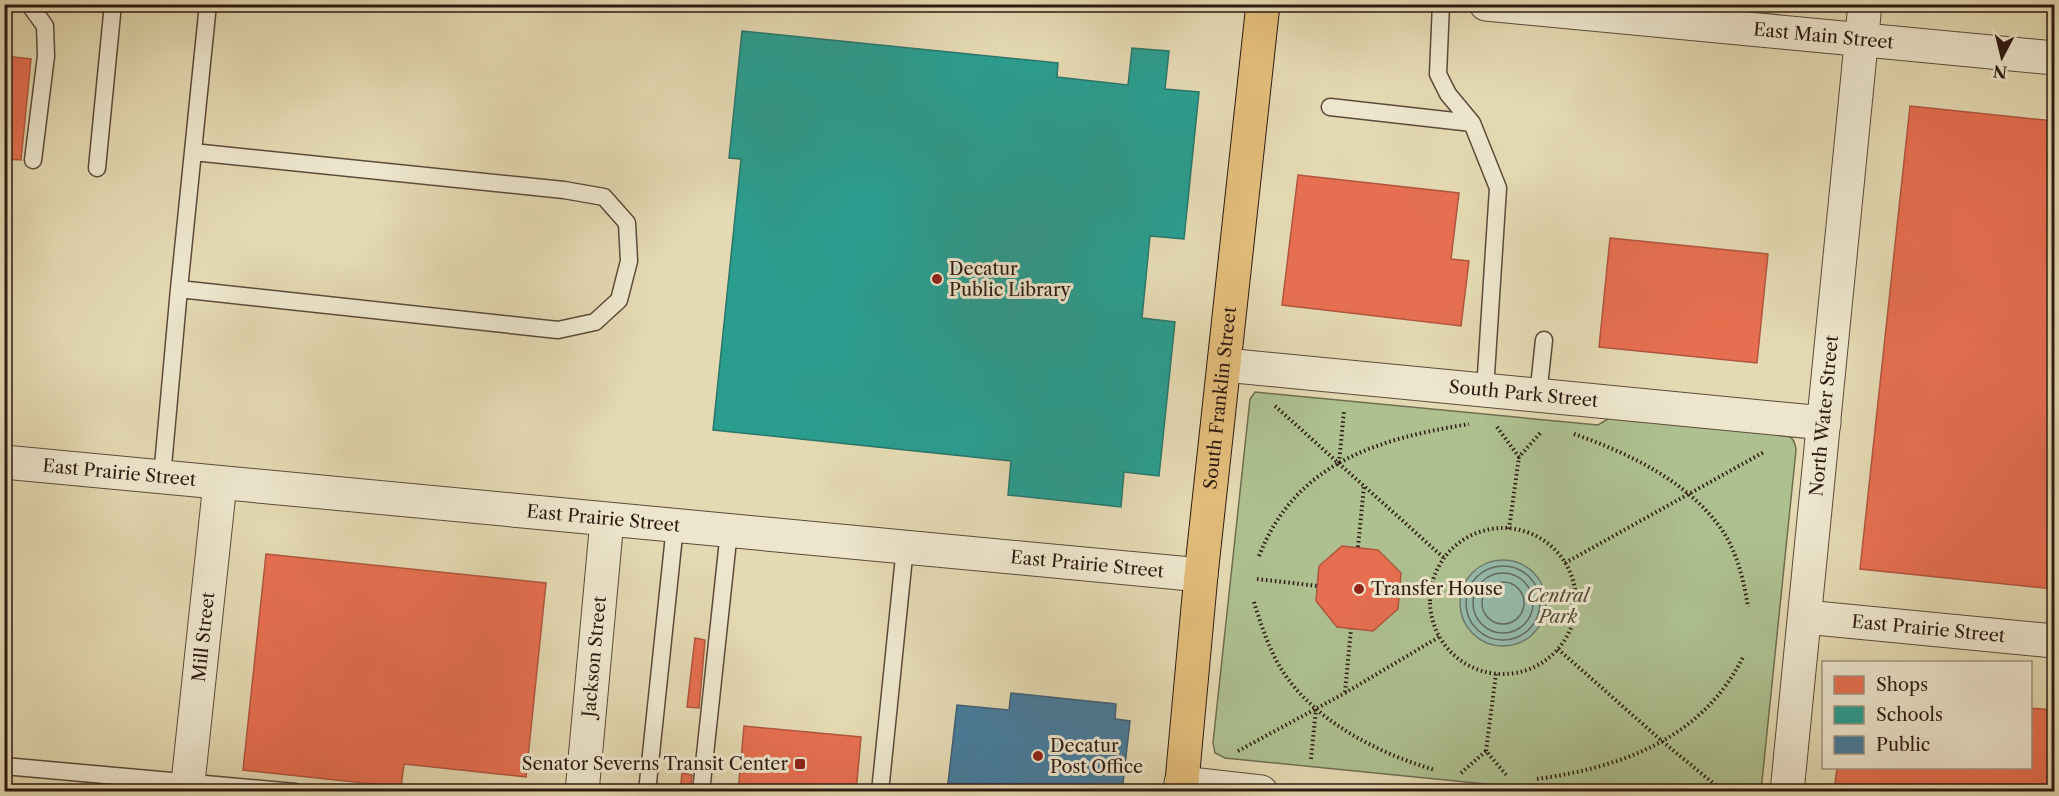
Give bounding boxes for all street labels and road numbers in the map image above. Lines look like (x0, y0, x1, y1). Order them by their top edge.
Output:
street label: East Main Street (1752, 18, 1895, 54)
street label: South Franklin Street (1199, 305, 1241, 491)
street label: North Water Street (1805, 334, 1843, 498)
street label: South Park Street (1448, 376, 1600, 412)
street label: East Prairie Street (42, 455, 198, 491)
street label: East Prairie Street (526, 500, 682, 537)
street label: East Prairie Street (1009, 546, 1166, 583)
street label: Mill Street (188, 590, 219, 683)
street label: Jackson Street (578, 594, 611, 721)
street label: East Prairie Street (1851, 611, 2007, 647)

